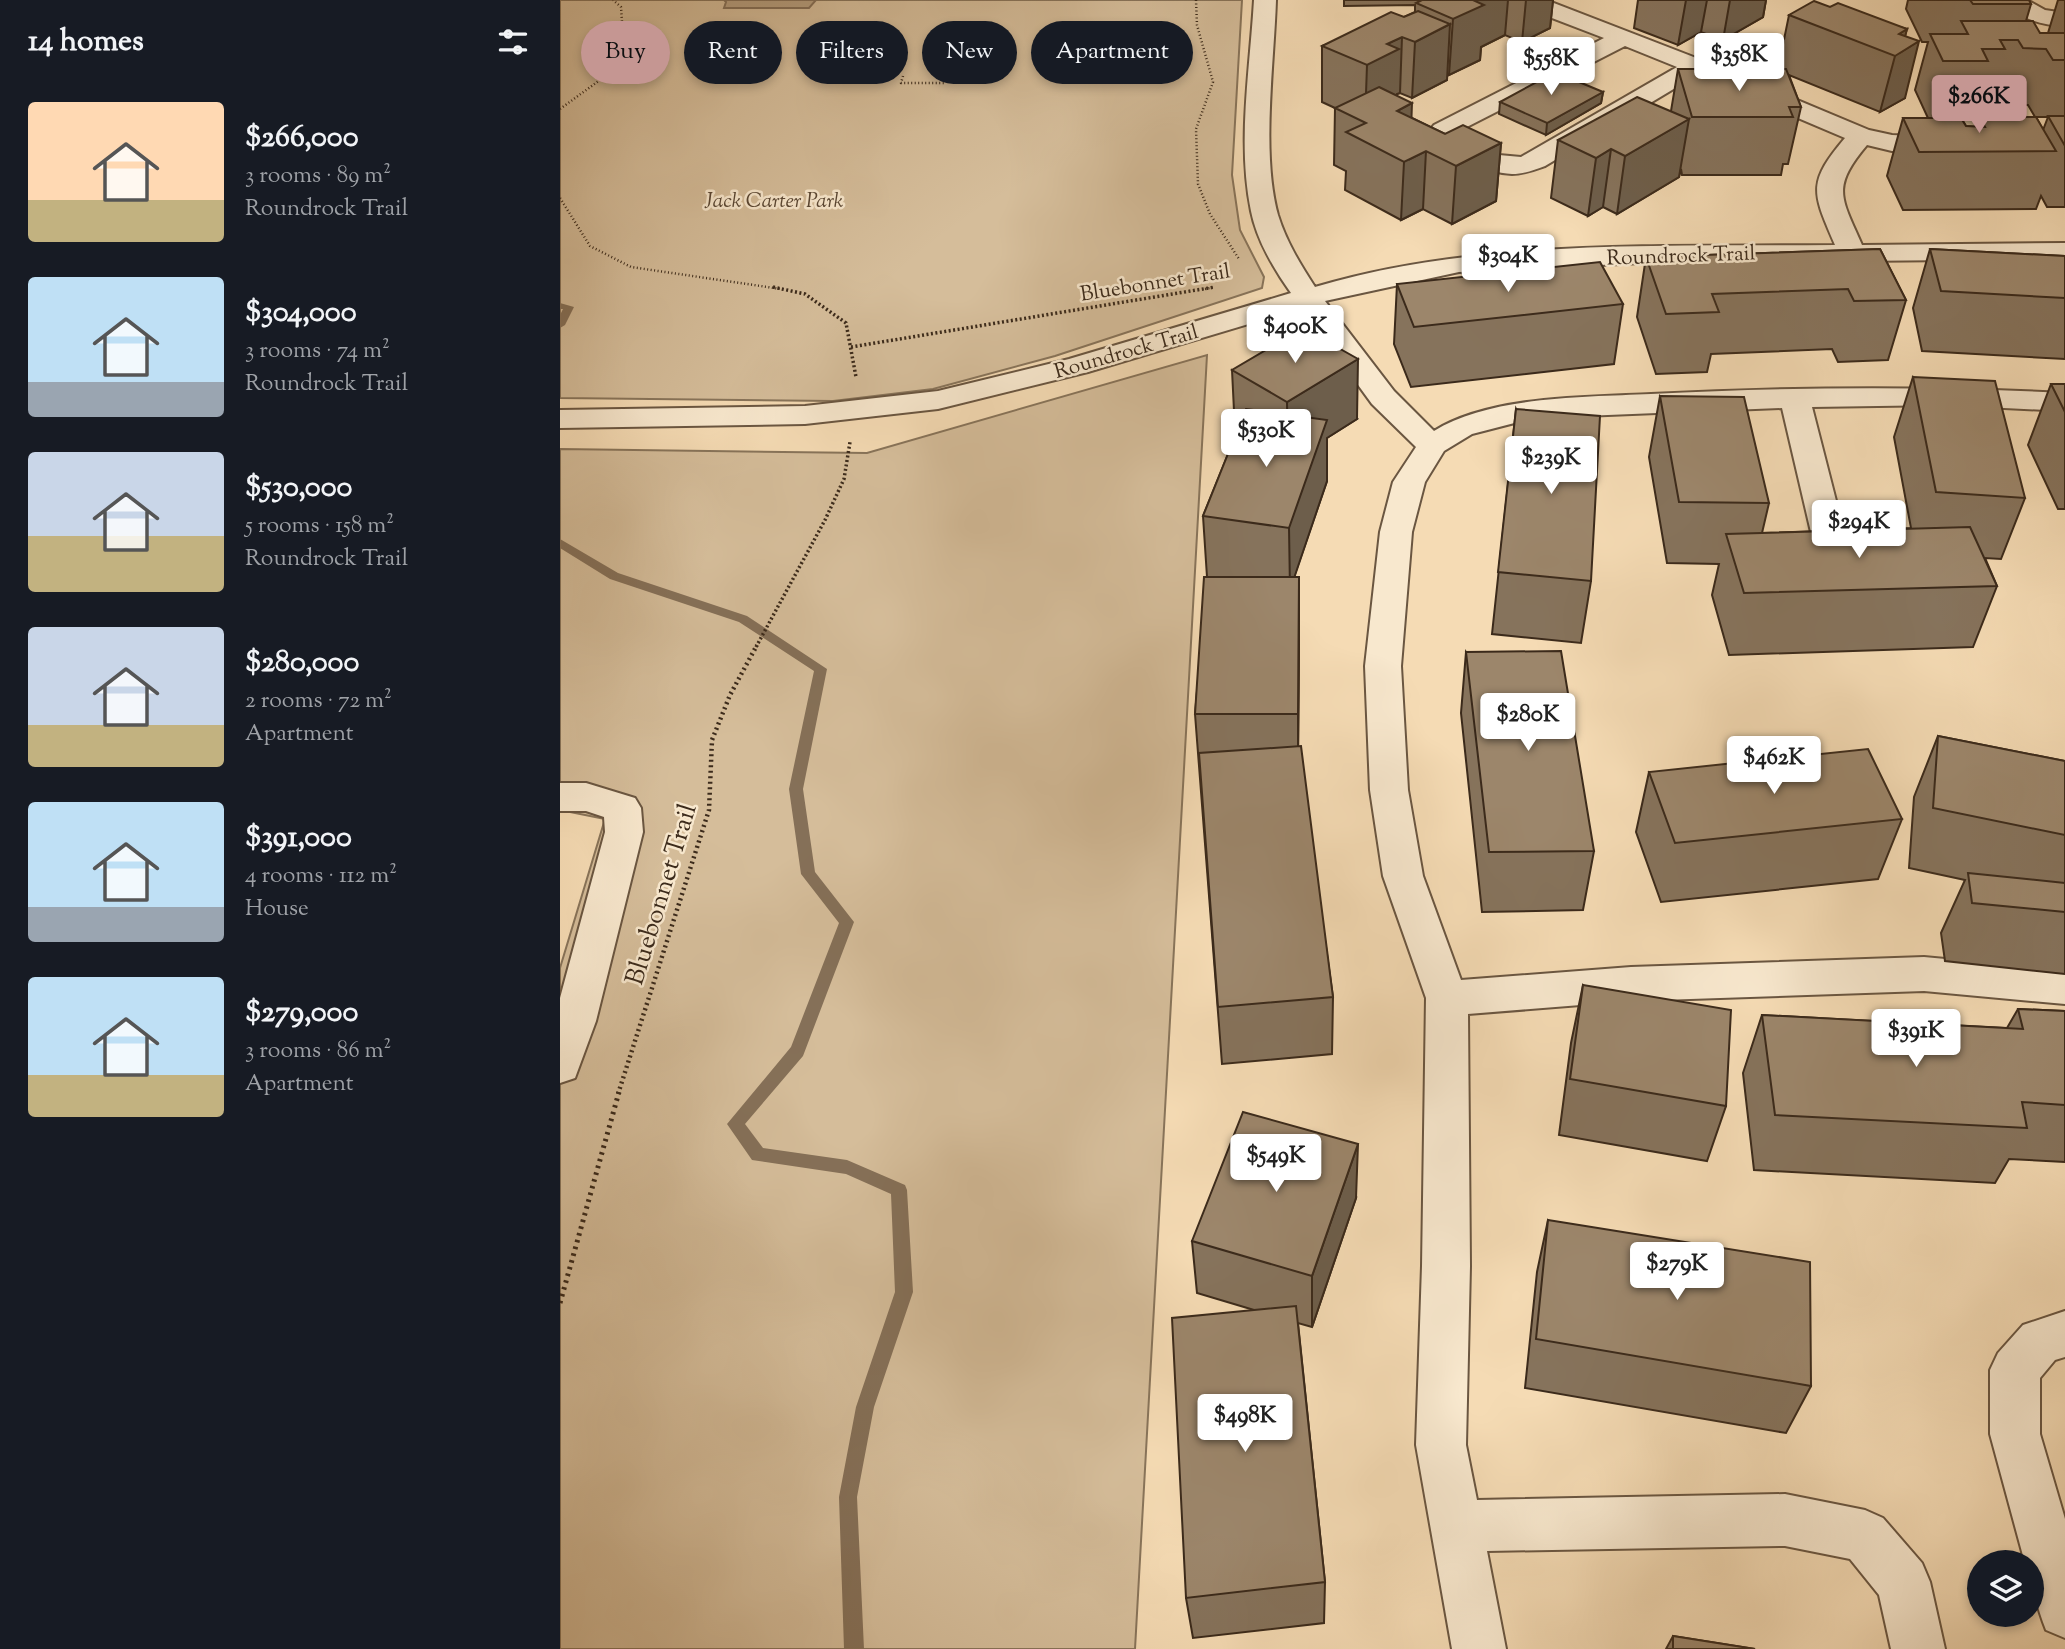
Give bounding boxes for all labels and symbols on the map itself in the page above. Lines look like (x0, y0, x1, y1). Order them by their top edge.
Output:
pin: $358K (1690, 34, 1788, 93)
pin: $558K (1502, 38, 1600, 97)
pin: $266K (1930, 76, 2028, 135)
park label: Jack Carter Park (704, 187, 844, 217)
pin: $304K (1459, 234, 1557, 294)
street label: Roundrock Trail (1606, 239, 1756, 275)
street label: Bluebonnet Trail (1078, 257, 1233, 311)
pin: $400K (1246, 306, 1344, 365)
street label: Roundrock Trail (1051, 318, 1202, 388)
pin: $530K (1217, 410, 1315, 469)
pin: $239K (1502, 436, 1600, 496)
pin: $294K (1810, 500, 1908, 560)
pin: $280K (1479, 694, 1577, 753)
pin: $462K (1725, 736, 1823, 796)
street label: Bluebonnet Trail (617, 800, 708, 990)
pin: $391K (1867, 1010, 1965, 1069)
pin: $549K (1227, 1134, 1325, 1194)
pin: $279K (1628, 1242, 1726, 1302)
pin: $498K (1196, 1394, 1294, 1454)

